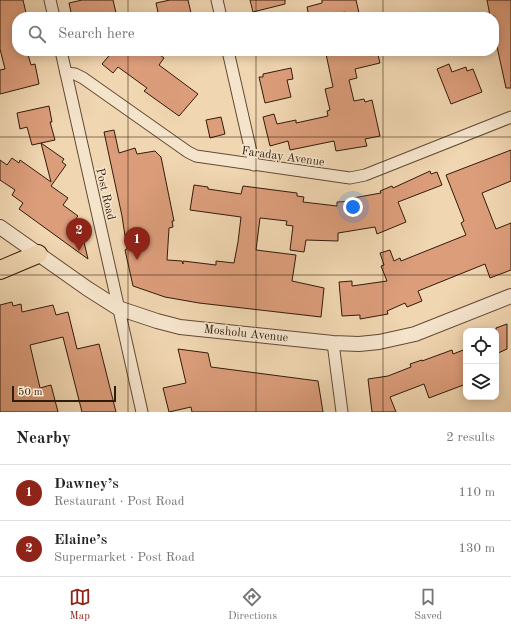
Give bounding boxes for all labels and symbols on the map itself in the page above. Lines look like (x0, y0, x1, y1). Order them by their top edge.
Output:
street label: Faraday Avenue (240, 145, 326, 169)
street label: Post Road (93, 167, 117, 221)
your location (343, 197, 363, 217)
pin: 2 (66, 218, 92, 251)
pin: 1 (124, 227, 150, 260)
street label: Mosholu Avenue (203, 324, 289, 344)
scale bar (12, 384, 116, 403)

